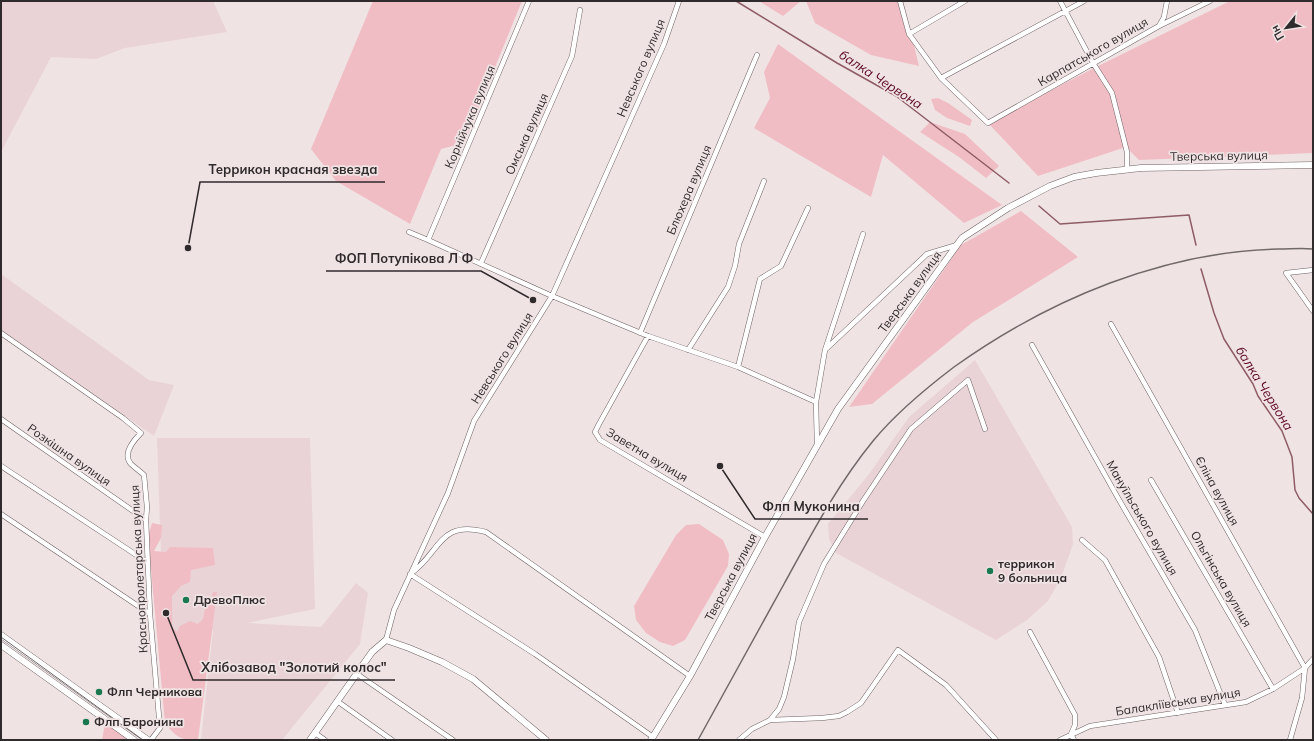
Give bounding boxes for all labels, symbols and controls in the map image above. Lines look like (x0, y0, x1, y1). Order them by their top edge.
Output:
north arrow (1266, 8, 1306, 48)
street label: Карпатського вулиця (1035, 14, 1151, 89)
street label: Невського вулиця (613, 17, 668, 119)
text: Пн (1267, 23, 1287, 43)
water label: балка Червона (836, 46, 926, 112)
street label: Корнійчука вулиця (441, 63, 498, 171)
street label: Омська вулиця (502, 91, 551, 177)
street label: Блюхера вулиця (663, 143, 714, 237)
street label: Тверська вулиця (1170, 147, 1268, 164)
callout: Террикон красная звезда (200, 157, 385, 182)
text: Террикон красная звезда (209, 161, 377, 177)
callout: ФОП Потупікова Л Ф (326, 246, 481, 271)
street label: Тверська вулиця (875, 248, 944, 336)
text: ФОП Потупікова Л Ф (335, 250, 474, 267)
street label: Невського вулиця (467, 309, 536, 406)
water label: балка Червона (1233, 343, 1297, 433)
street label: Розкішна вулиця (25, 420, 114, 489)
street label: Заветна вулиця (604, 424, 691, 485)
street label: Єліна вулиця (1192, 454, 1243, 528)
street label: Мануїльського вулиця (1103, 458, 1182, 578)
street label: Краснопролетарська вулиця (127, 485, 150, 653)
callout: Флп Муконина (755, 494, 868, 519)
text: Флп Муконина (762, 498, 860, 515)
street label: Ольгінська вулиця (1188, 528, 1255, 630)
street label: Тверська вулиця (701, 530, 760, 623)
place label: террикон 9 больница (998, 556, 1067, 585)
marker: террикон 9 больница (985, 566, 995, 576)
place label: ДревоПлюс (194, 592, 265, 607)
marker: ДревоПлюс (181, 595, 191, 605)
callout: Хлібозавод "Золотий колос" (193, 655, 395, 680)
text: Хлібозавод "Золотий колос" (200, 659, 387, 675)
place label: Флп Черникова (107, 684, 202, 699)
street label: Балакліївська вулиця (1114, 684, 1242, 719)
marker: Флп Черникова (94, 687, 104, 697)
place label: Флп Баронина (94, 714, 183, 729)
marker: Флп Баронина (81, 717, 91, 727)

